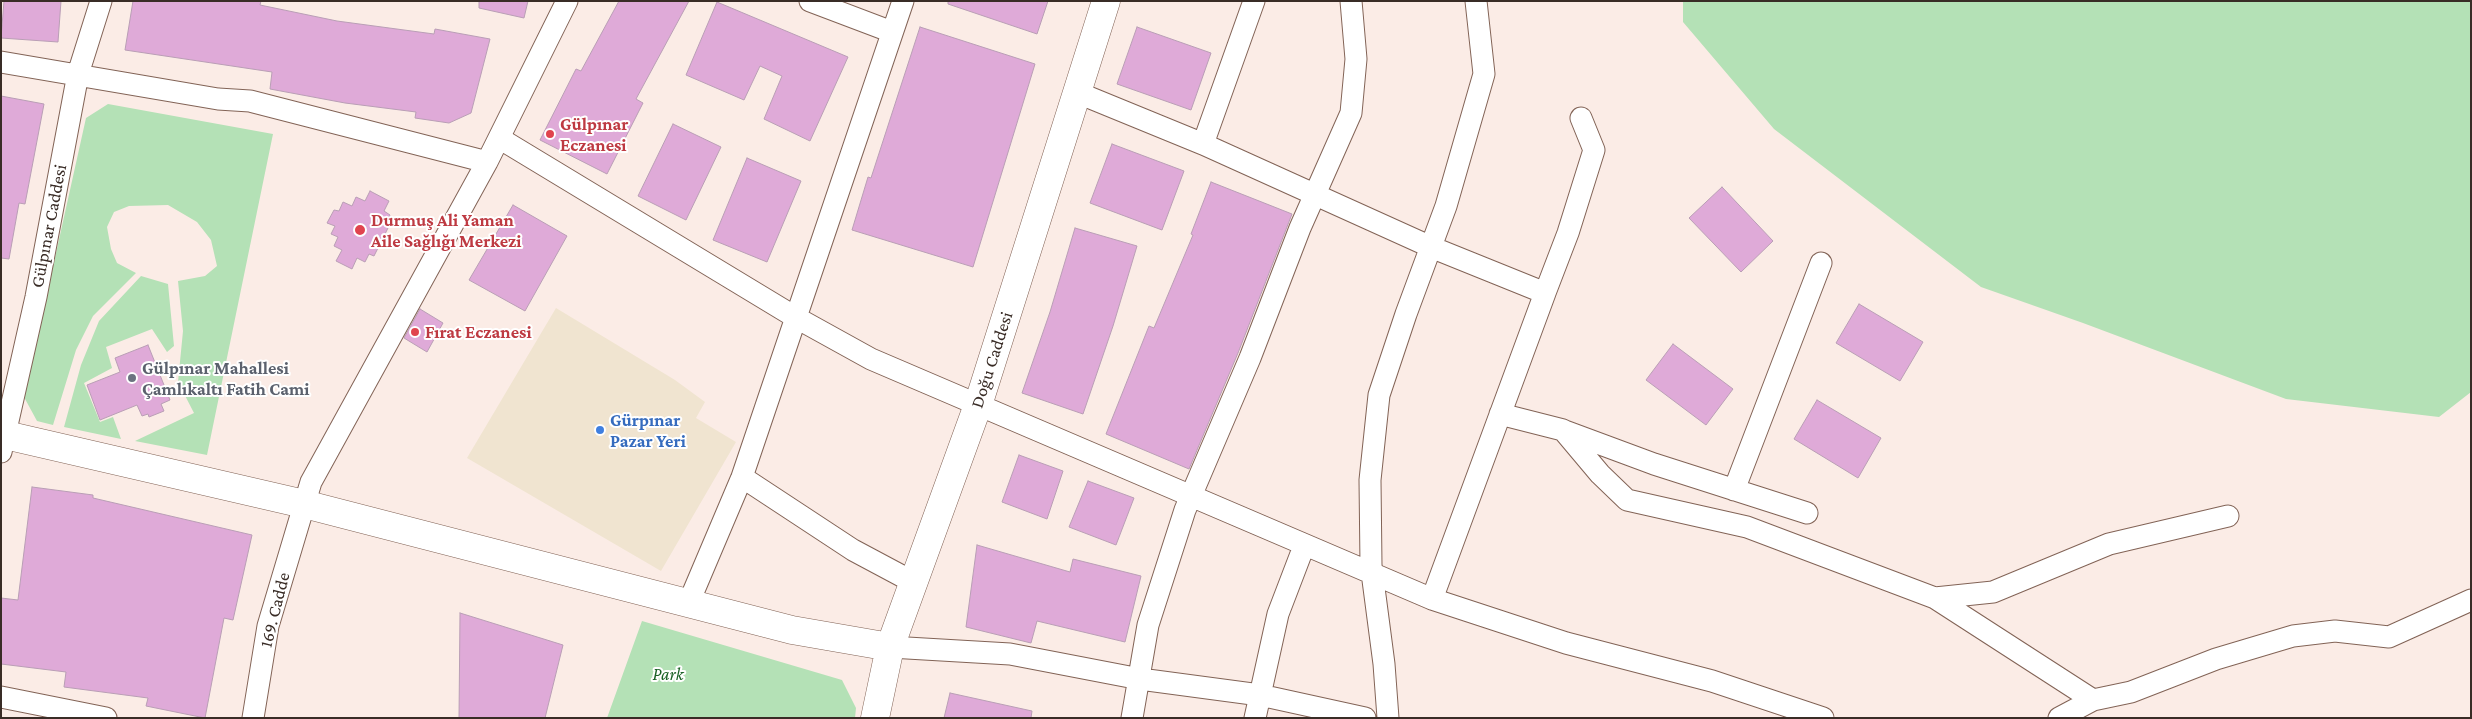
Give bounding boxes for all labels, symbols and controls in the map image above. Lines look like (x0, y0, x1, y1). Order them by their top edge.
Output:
place label: Gülpınar Eczanesi (560, 113, 629, 156)
marker: Gülpınar Eczanesi (544, 128, 556, 140)
street label: Gülpınar Caddesi (26, 163, 72, 289)
place label: Durmuş Ali Yaman Aile Sağlığı Merkezi (371, 209, 522, 252)
marker: Durmuş Ali Yaman Aile Sağlığı Merkezi (353, 223, 367, 237)
street label: Doğu Caddesi (966, 309, 1018, 411)
place label: Fırat Eczanesi (425, 321, 532, 343)
marker: Fırat Eczanesi (409, 326, 421, 338)
place label: Gülpınar Mahallesi Çamlıkaltı Fatih Cami (142, 357, 309, 399)
marker: Gülpınar Mahallesi Çamlıkaltı Fatih Cami (126, 372, 138, 384)
place label: Gürpınar Pazar Yeri (610, 409, 686, 452)
marker: Gürpınar Pazar Yeri (594, 424, 606, 436)
street label: 169. Cadde (255, 570, 295, 650)
park label: Park (652, 663, 684, 685)

